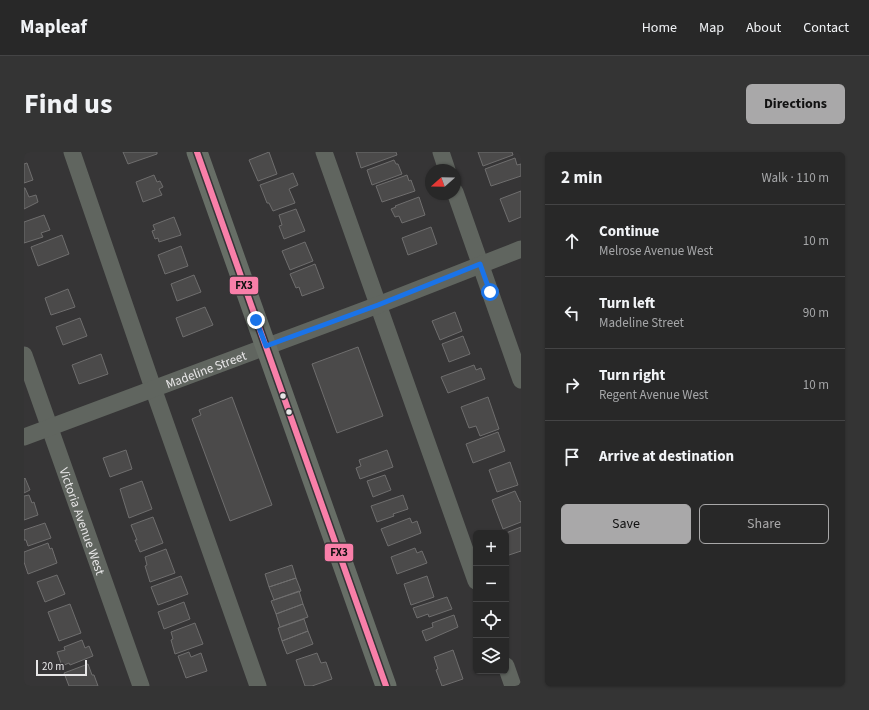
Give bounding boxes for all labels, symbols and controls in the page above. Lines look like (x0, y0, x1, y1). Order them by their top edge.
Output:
text: Mapleaf (20, 14, 87, 41)
text: Home (642, 18, 677, 38)
text: Map (699, 18, 724, 38)
text: About (746, 18, 781, 38)
text: Contact (803, 18, 849, 38)
text: Find us (24, 84, 112, 124)
button: Directions (746, 84, 845, 124)
north arrow (425, 164, 461, 200)
text: 2 min (561, 166, 602, 190)
text: Walk · 110 m (761, 169, 829, 187)
text: Continue (599, 221, 659, 242)
icon: ahead (561, 230, 583, 252)
text: 10 m (803, 232, 829, 250)
text: Melrose Avenue West (599, 242, 713, 260)
line badge: FX3 (229, 276, 259, 295)
text: FX3 (235, 278, 253, 293)
route start (481, 283, 499, 301)
text: Turn left (599, 293, 655, 314)
icon: left (561, 302, 583, 324)
text: 90 m (803, 304, 829, 322)
route end (247, 311, 265, 329)
text: Madeline Street (599, 314, 684, 332)
street label: Madeline Street (163, 347, 250, 393)
text: Turn right (599, 365, 665, 386)
icon: right (561, 374, 583, 396)
text: 10 m (803, 376, 829, 394)
text: Regent Avenue West (599, 386, 708, 404)
unlabelled marker (278, 391, 288, 401)
unlabelled marker (284, 407, 294, 417)
icon: arrive (561, 446, 583, 468)
text: Arrive at destination (599, 446, 734, 467)
street label: Victoria Avenue West (54, 465, 109, 578)
button: Save (561, 504, 691, 544)
button: Share (699, 504, 829, 544)
map controls (473, 530, 509, 674)
button: + (473, 530, 509, 566)
line badge: FX3 (324, 543, 354, 562)
text: FX3 (330, 545, 348, 560)
button: − (473, 566, 509, 602)
button: locate (473, 602, 509, 638)
button: layers (473, 638, 509, 674)
scale bar (36, 658, 87, 677)
text: 20 m (42, 659, 64, 674)

